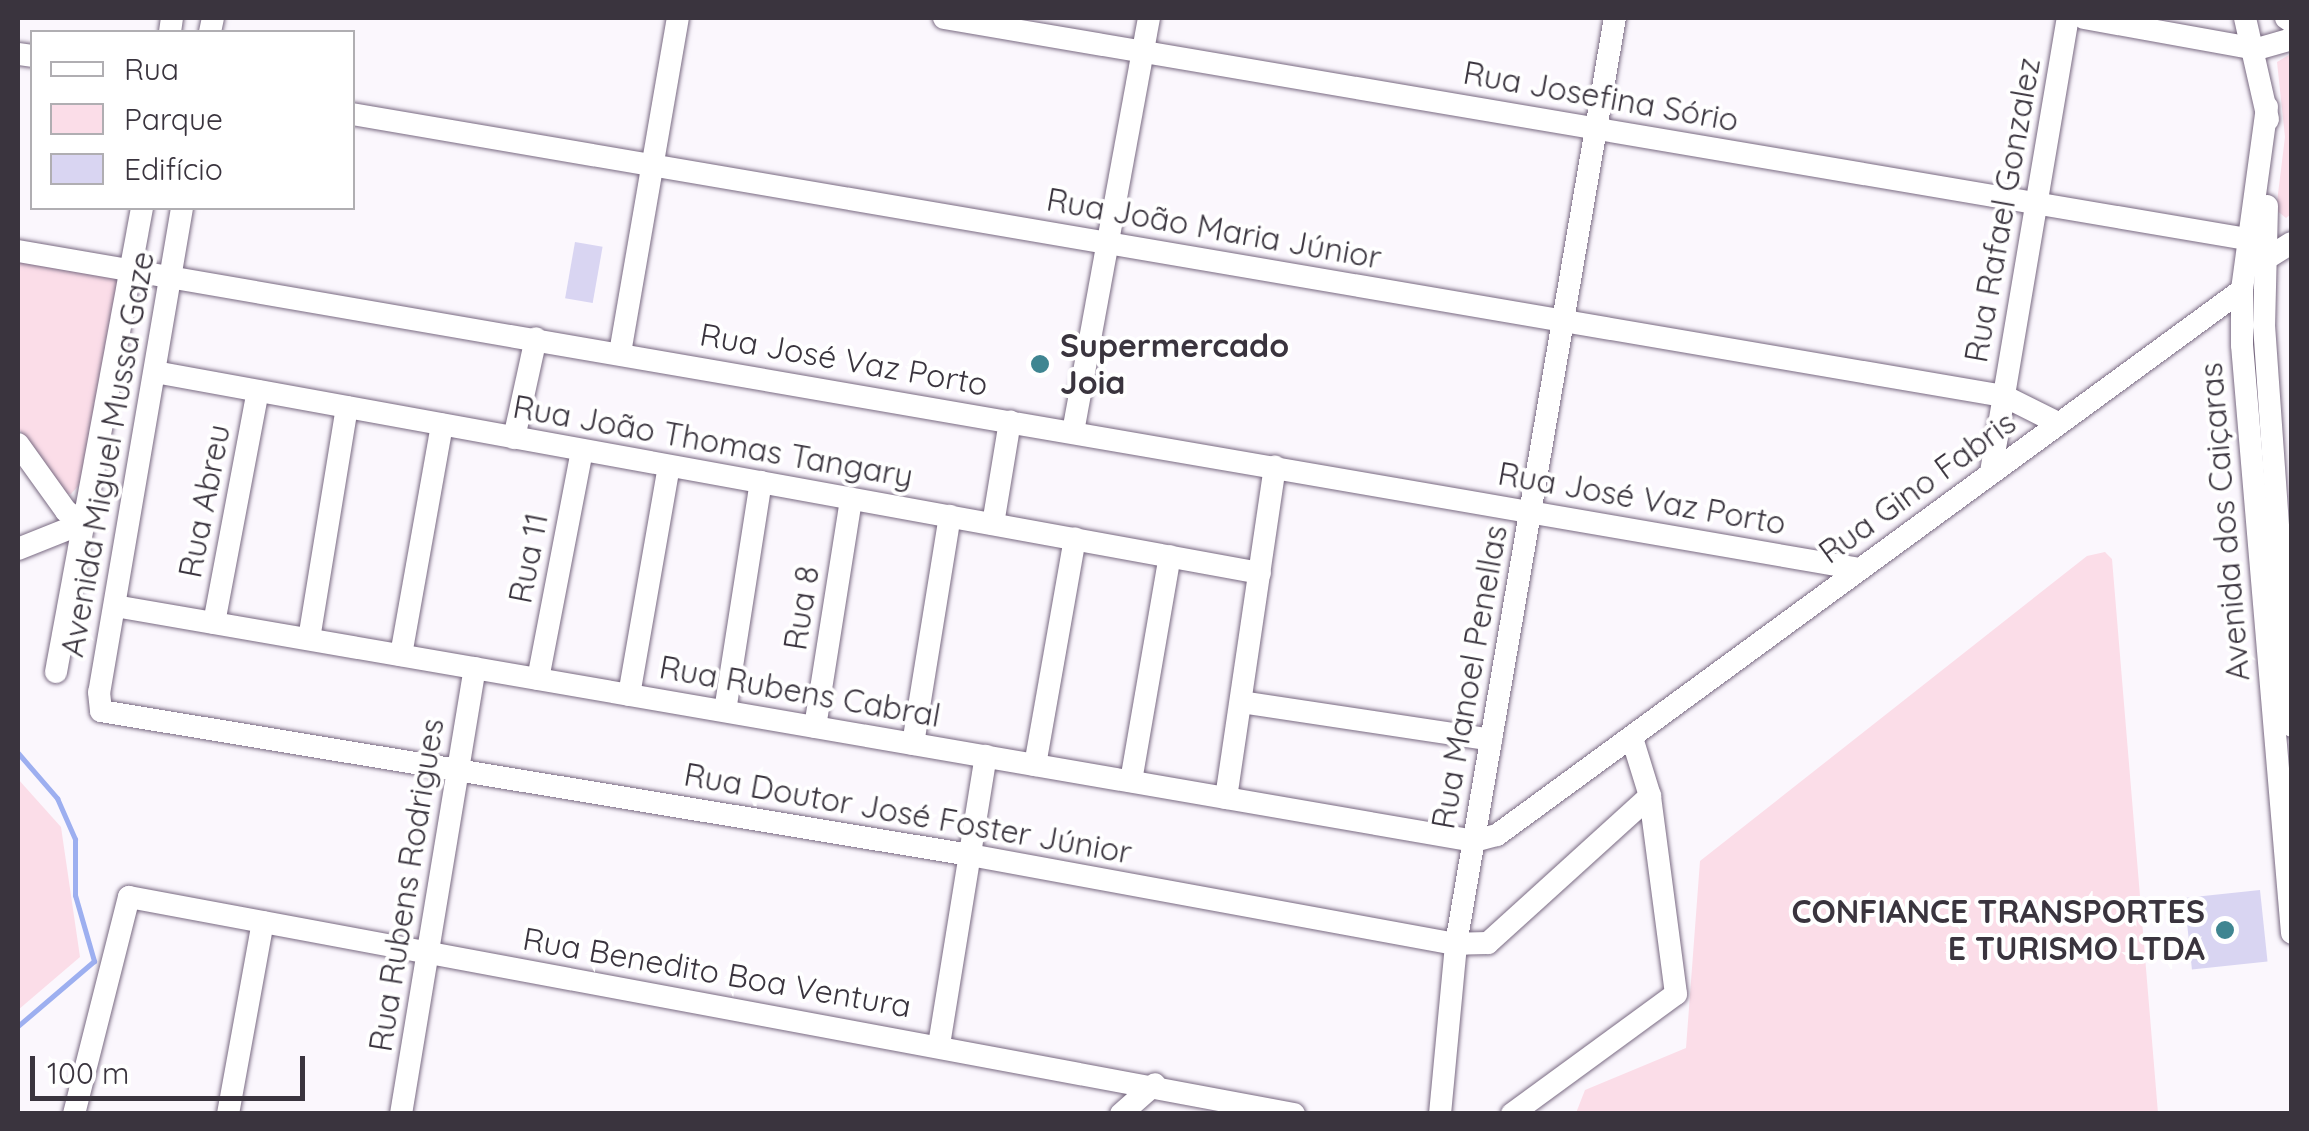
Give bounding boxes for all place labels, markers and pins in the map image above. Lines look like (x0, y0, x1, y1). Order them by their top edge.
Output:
place label: Supermercado Joia (1060, 327, 1289, 402)
marker: Supermercado Joia (1029, 353, 1051, 375)
place label: CONFIANCE TRANSPORTES E TURISMO LTDA (1791, 893, 2205, 968)
marker: CONFIANCE TRANSPORTES E TURISMO LTDA (2214, 919, 2236, 941)

